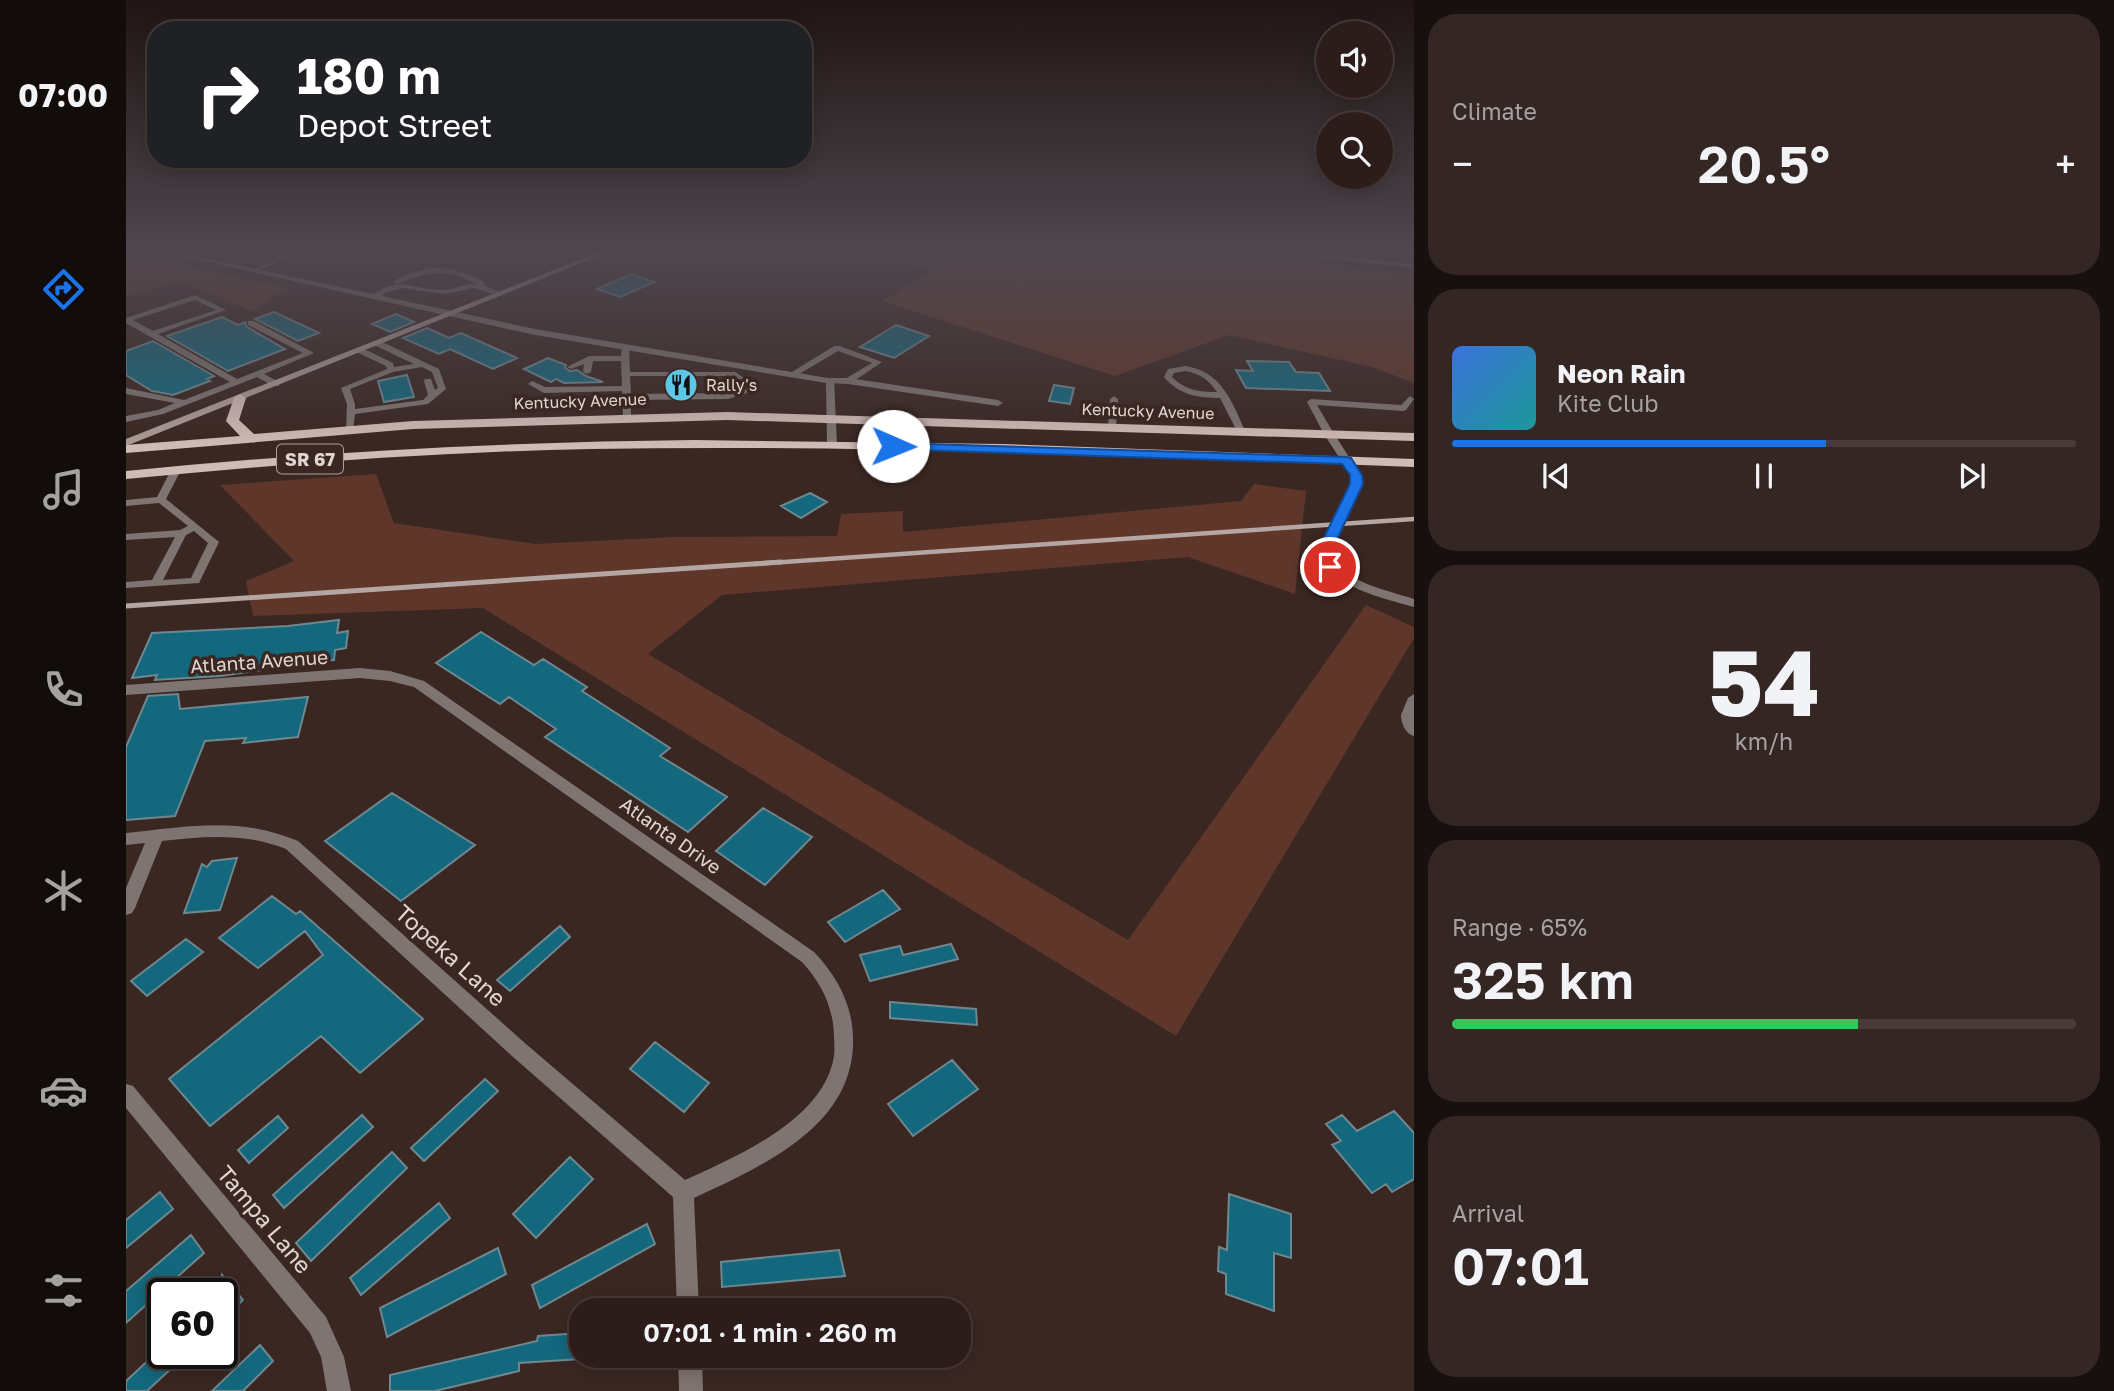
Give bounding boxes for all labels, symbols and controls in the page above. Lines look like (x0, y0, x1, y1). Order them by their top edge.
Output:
map controls (1316, 21, 1393, 189)
button: sound (1316, 21, 1393, 98)
text: 180 m (297, 46, 441, 105)
icon: right (182, 49, 273, 140)
text: 07:00 (18, 76, 108, 114)
text: Climate (1452, 97, 1537, 125)
text: Depot Street (297, 106, 492, 144)
button: search (1316, 112, 1393, 189)
text: 20.5° (1698, 132, 1830, 194)
text: − (1452, 141, 1473, 186)
text: + (2055, 141, 2076, 186)
icon: directions (39, 265, 88, 314)
text: Neon Rain (1557, 358, 1686, 389)
restaurant icon: Rally's (662, 366, 700, 404)
place label: Rally's (706, 375, 757, 395)
street label: Kentucky Avenue (513, 389, 647, 413)
text: Kite Club (1557, 389, 1658, 417)
street label: Kentucky Avenue (1081, 399, 1215, 423)
position arrow (856, 409, 930, 483)
road number: SR 67 (277, 444, 343, 474)
icon: previous (1537, 457, 1575, 495)
icon: pause (1745, 457, 1783, 495)
icon: next (1953, 457, 1991, 495)
icon: music (39, 465, 88, 514)
pin (1300, 537, 1360, 597)
icon: arrive (1311, 548, 1349, 586)
text: 54 (1708, 627, 1820, 736)
street label: Atlanta Avenue (189, 645, 329, 677)
icon: phone (39, 665, 88, 714)
text: km/h (1735, 727, 1793, 755)
street label: Atlanta Drive (616, 792, 726, 878)
icon: climate (39, 866, 88, 915)
street label: Topeka Lane (390, 898, 512, 1012)
text: Range · 65% (1452, 913, 1587, 941)
text: 325 km (1452, 948, 1634, 1010)
icon: car (39, 1066, 88, 1115)
street label: Tampa Lane (212, 1159, 318, 1279)
text: Arrival (1452, 1199, 1524, 1227)
text: 07:01 (1452, 1234, 1589, 1296)
icon: filters (39, 1266, 88, 1315)
speed limit sign: 60 (147, 1278, 238, 1369)
text: 07:01 · 1 min · 260 m (643, 1317, 897, 1348)

